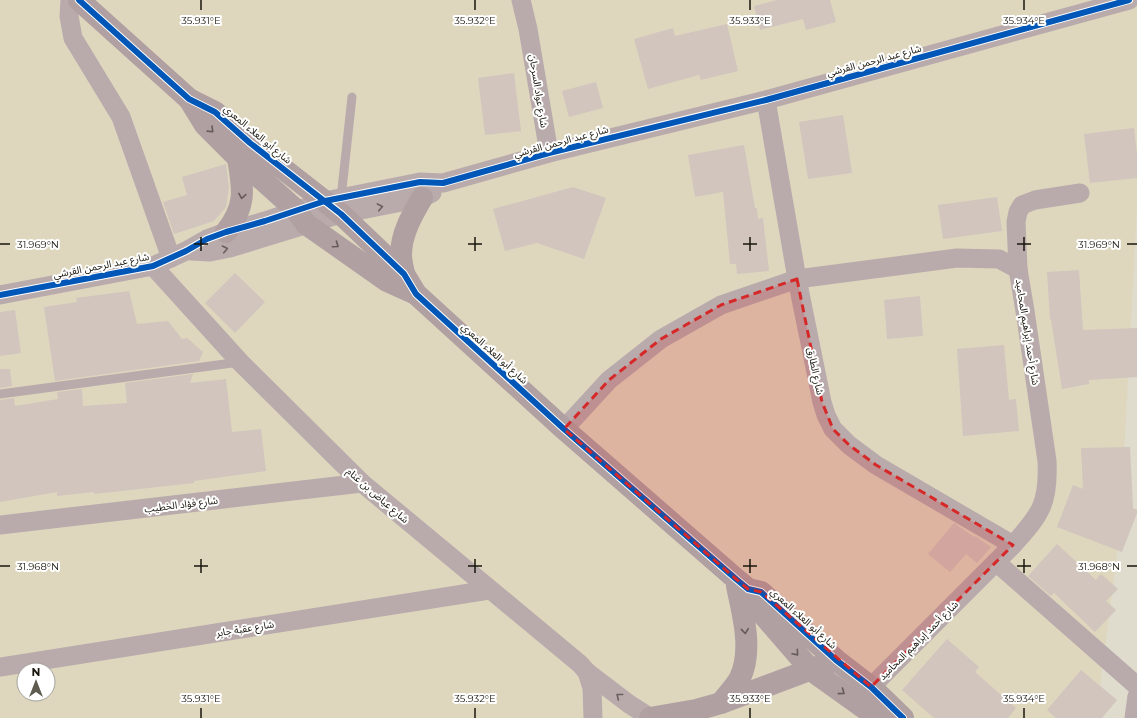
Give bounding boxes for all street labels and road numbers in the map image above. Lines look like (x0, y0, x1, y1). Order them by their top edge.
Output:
street label: شارع عبد الرحمن القرشي (825, 42, 923, 81)
street label: شارع عواد السرحان (525, 53, 551, 129)
street label: شارع أبو العلاء المعري (220, 102, 295, 168)
street label: شارع عبد الرحمن القرشي (512, 123, 610, 162)
street label: شارع عبد الرحمن القرشي (52, 250, 151, 282)
street label: شارع أحمد إبراهيم المحاميد (1012, 278, 1042, 386)
street label: شارع أبو العلاء المعري (458, 320, 531, 388)
street label: شارع الطارق (803, 346, 827, 396)
street label: شارع عياض بن غنام (343, 465, 412, 528)
street label: شارع فؤاد الخطيب (143, 494, 219, 516)
street label: شارع أبو العلاء المعري (767, 585, 840, 653)
street label: شارع أحمد إبراهيم المحاميد (876, 598, 962, 684)
street label: شارع عقبة جابر (214, 617, 275, 641)

